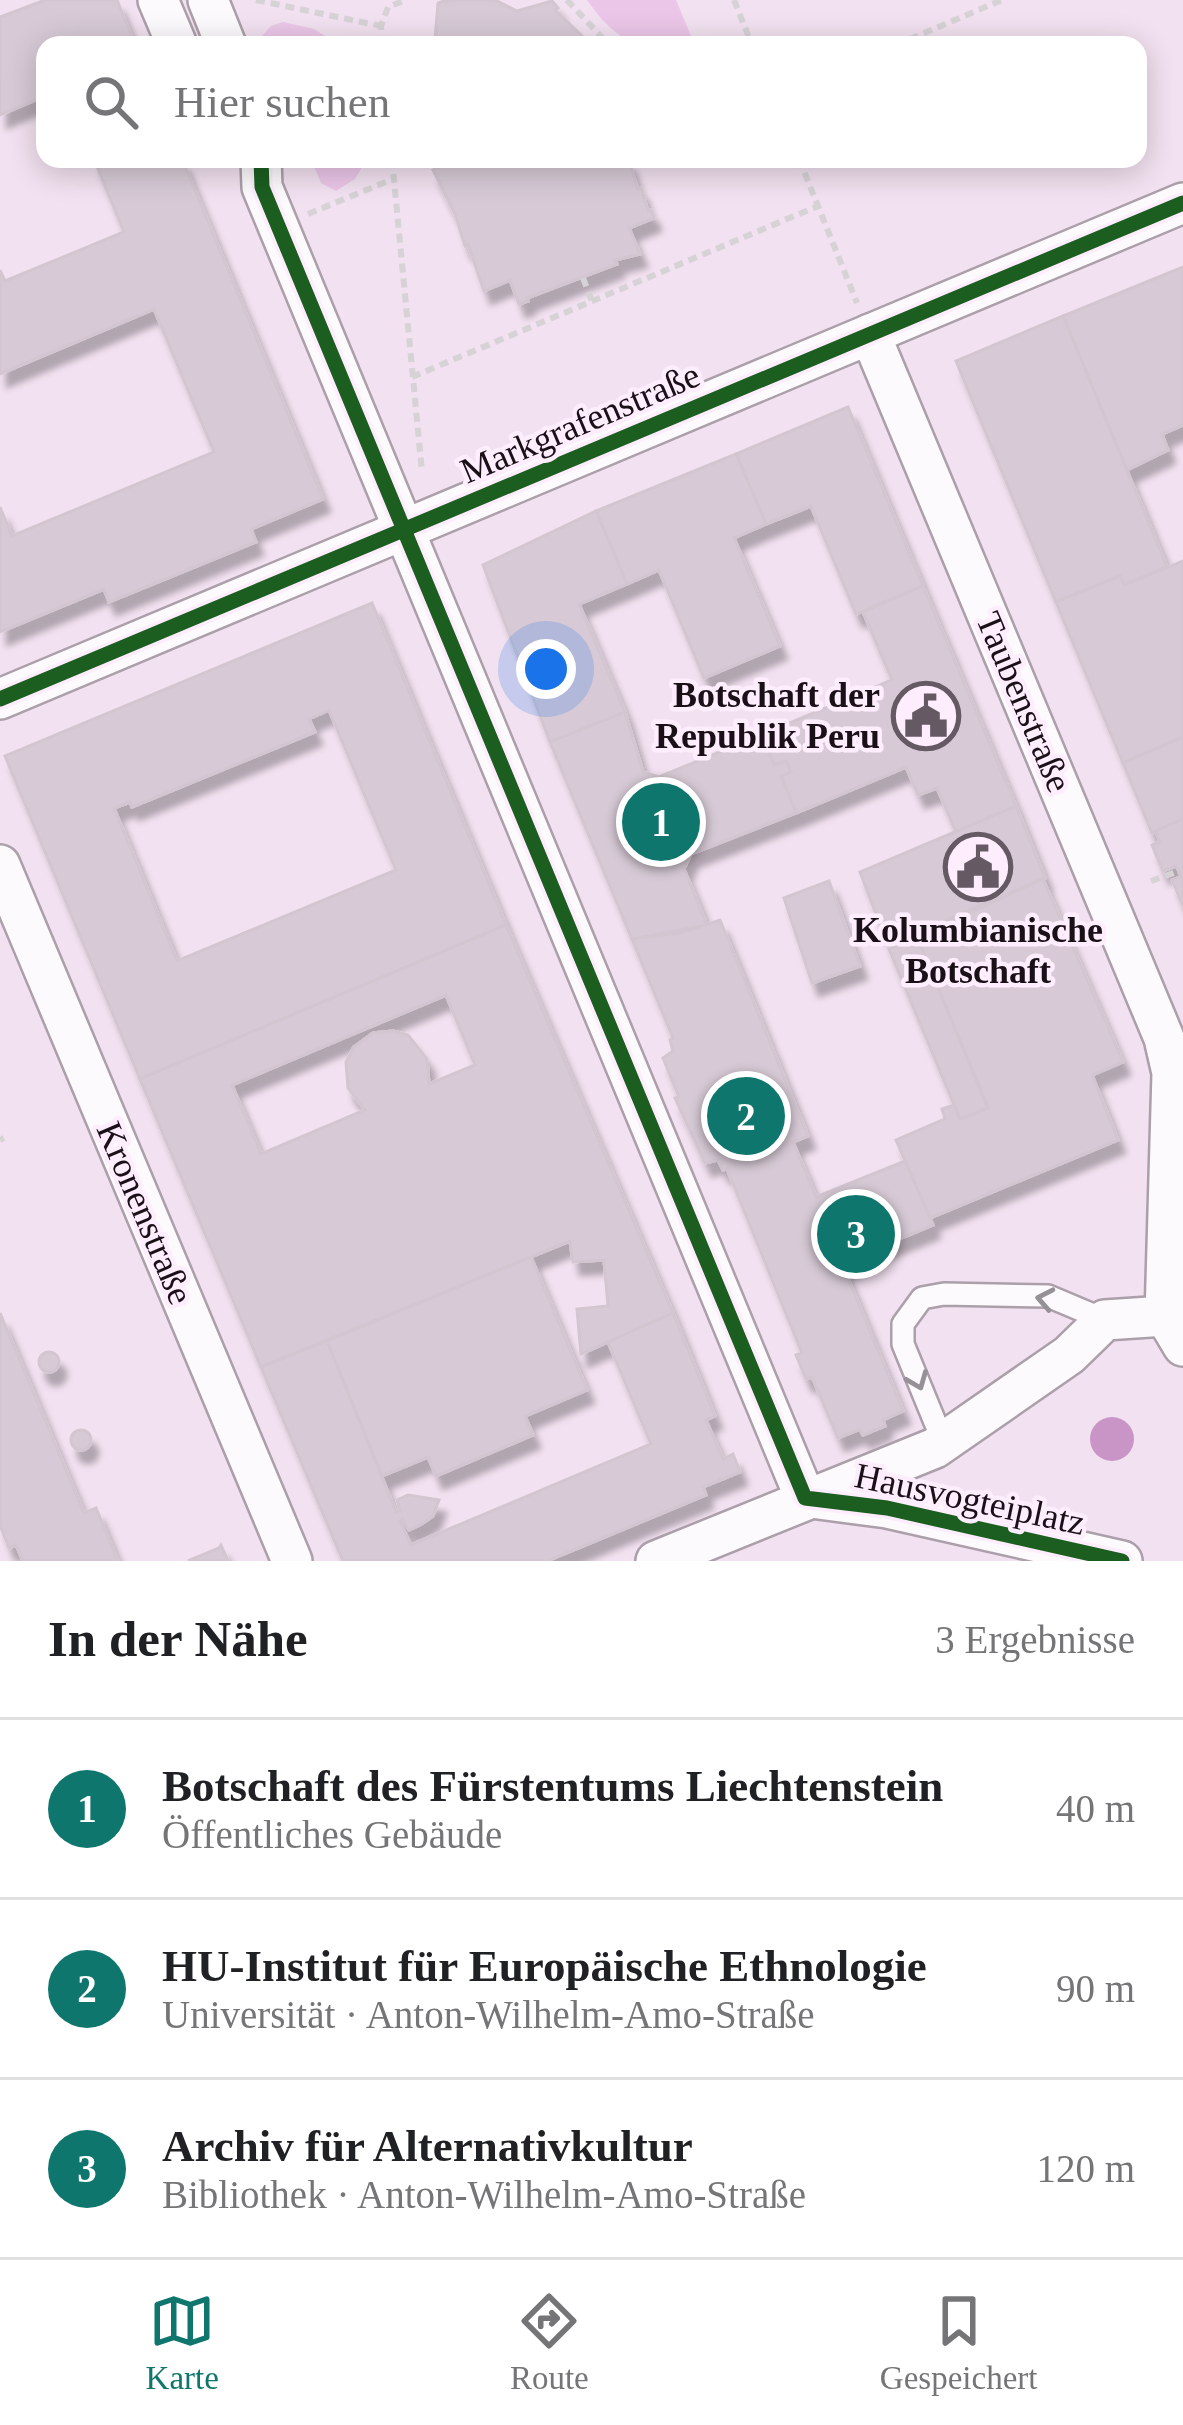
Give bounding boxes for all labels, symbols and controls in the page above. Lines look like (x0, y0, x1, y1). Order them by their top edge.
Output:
search box (36, 36, 1147, 168)
icon: search (78, 69, 144, 135)
text: Hier suchen (174, 77, 390, 127)
street label: Markgrafenstraße (454, 355, 706, 491)
street label: Taubenstraße (968, 606, 1080, 798)
your location (516, 639, 576, 699)
place label: Botschaft der Republik Peru (655, 675, 880, 756)
public building icon: Botschaft der Republik Peru (891, 681, 961, 751)
pin: 1 (622, 777, 700, 867)
public building icon: Kolumbianische Botschaft (943, 832, 1013, 902)
place label: Kolumbianische Botschaft (853, 910, 1103, 991)
pin: 2 (707, 1071, 785, 1161)
street label: Kronenstraße (89, 1116, 201, 1310)
pin: 3 (817, 1189, 895, 1279)
one-way arrow (1035, 1288, 1055, 1313)
one-way arrow (904, 1369, 928, 1390)
street label: Hausvogteiplatz (851, 1455, 1089, 1543)
text: In der Nähe (48, 1611, 308, 1667)
text: 3 Ergebnisse (935, 1618, 1135, 1661)
text: Botschaft des Fürstentums Liechtenstein (162, 1761, 943, 1811)
text: 1 (77, 1787, 97, 1830)
text: 40 m (1056, 1787, 1135, 1830)
text: Öffentliches Gebäude (162, 1813, 502, 1856)
text: HU-Institut für Europäische Ethnologie (162, 1941, 927, 1991)
text: 2 (77, 1967, 97, 2010)
text: 90 m (1056, 1967, 1135, 2010)
text: Universität · Anton-Wilhelm-Amo-Straße (162, 1993, 815, 2036)
text: Archiv für Alternativkultur (162, 2121, 693, 2171)
text: 3 (77, 2147, 97, 2190)
text: 120 m (1036, 2147, 1135, 2190)
text: Bibliothek · Anton-Wilhelm-Amo-Straße (162, 2173, 806, 2216)
tab: Karte (146, 2288, 219, 2397)
tab: Route (510, 2288, 589, 2397)
tab: Gespeichert (880, 2288, 1037, 2397)

